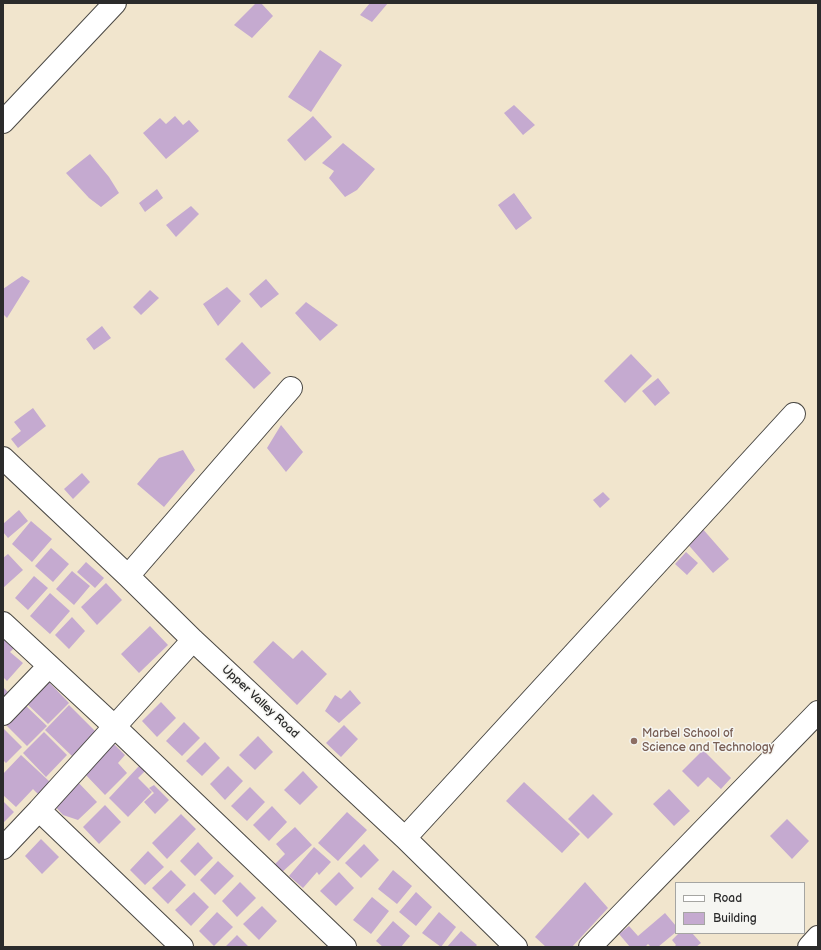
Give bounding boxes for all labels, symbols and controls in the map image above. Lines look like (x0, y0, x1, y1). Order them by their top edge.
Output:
street label: Upper Valley Road (218, 662, 302, 742)
place label: Marbel School of Science and Technology (642, 727, 774, 755)
marker: Marbel School of Science and Technology (629, 736, 639, 746)
legend (675, 882, 805, 934)
text: Road (713, 891, 742, 906)
text: Building (713, 911, 757, 926)

